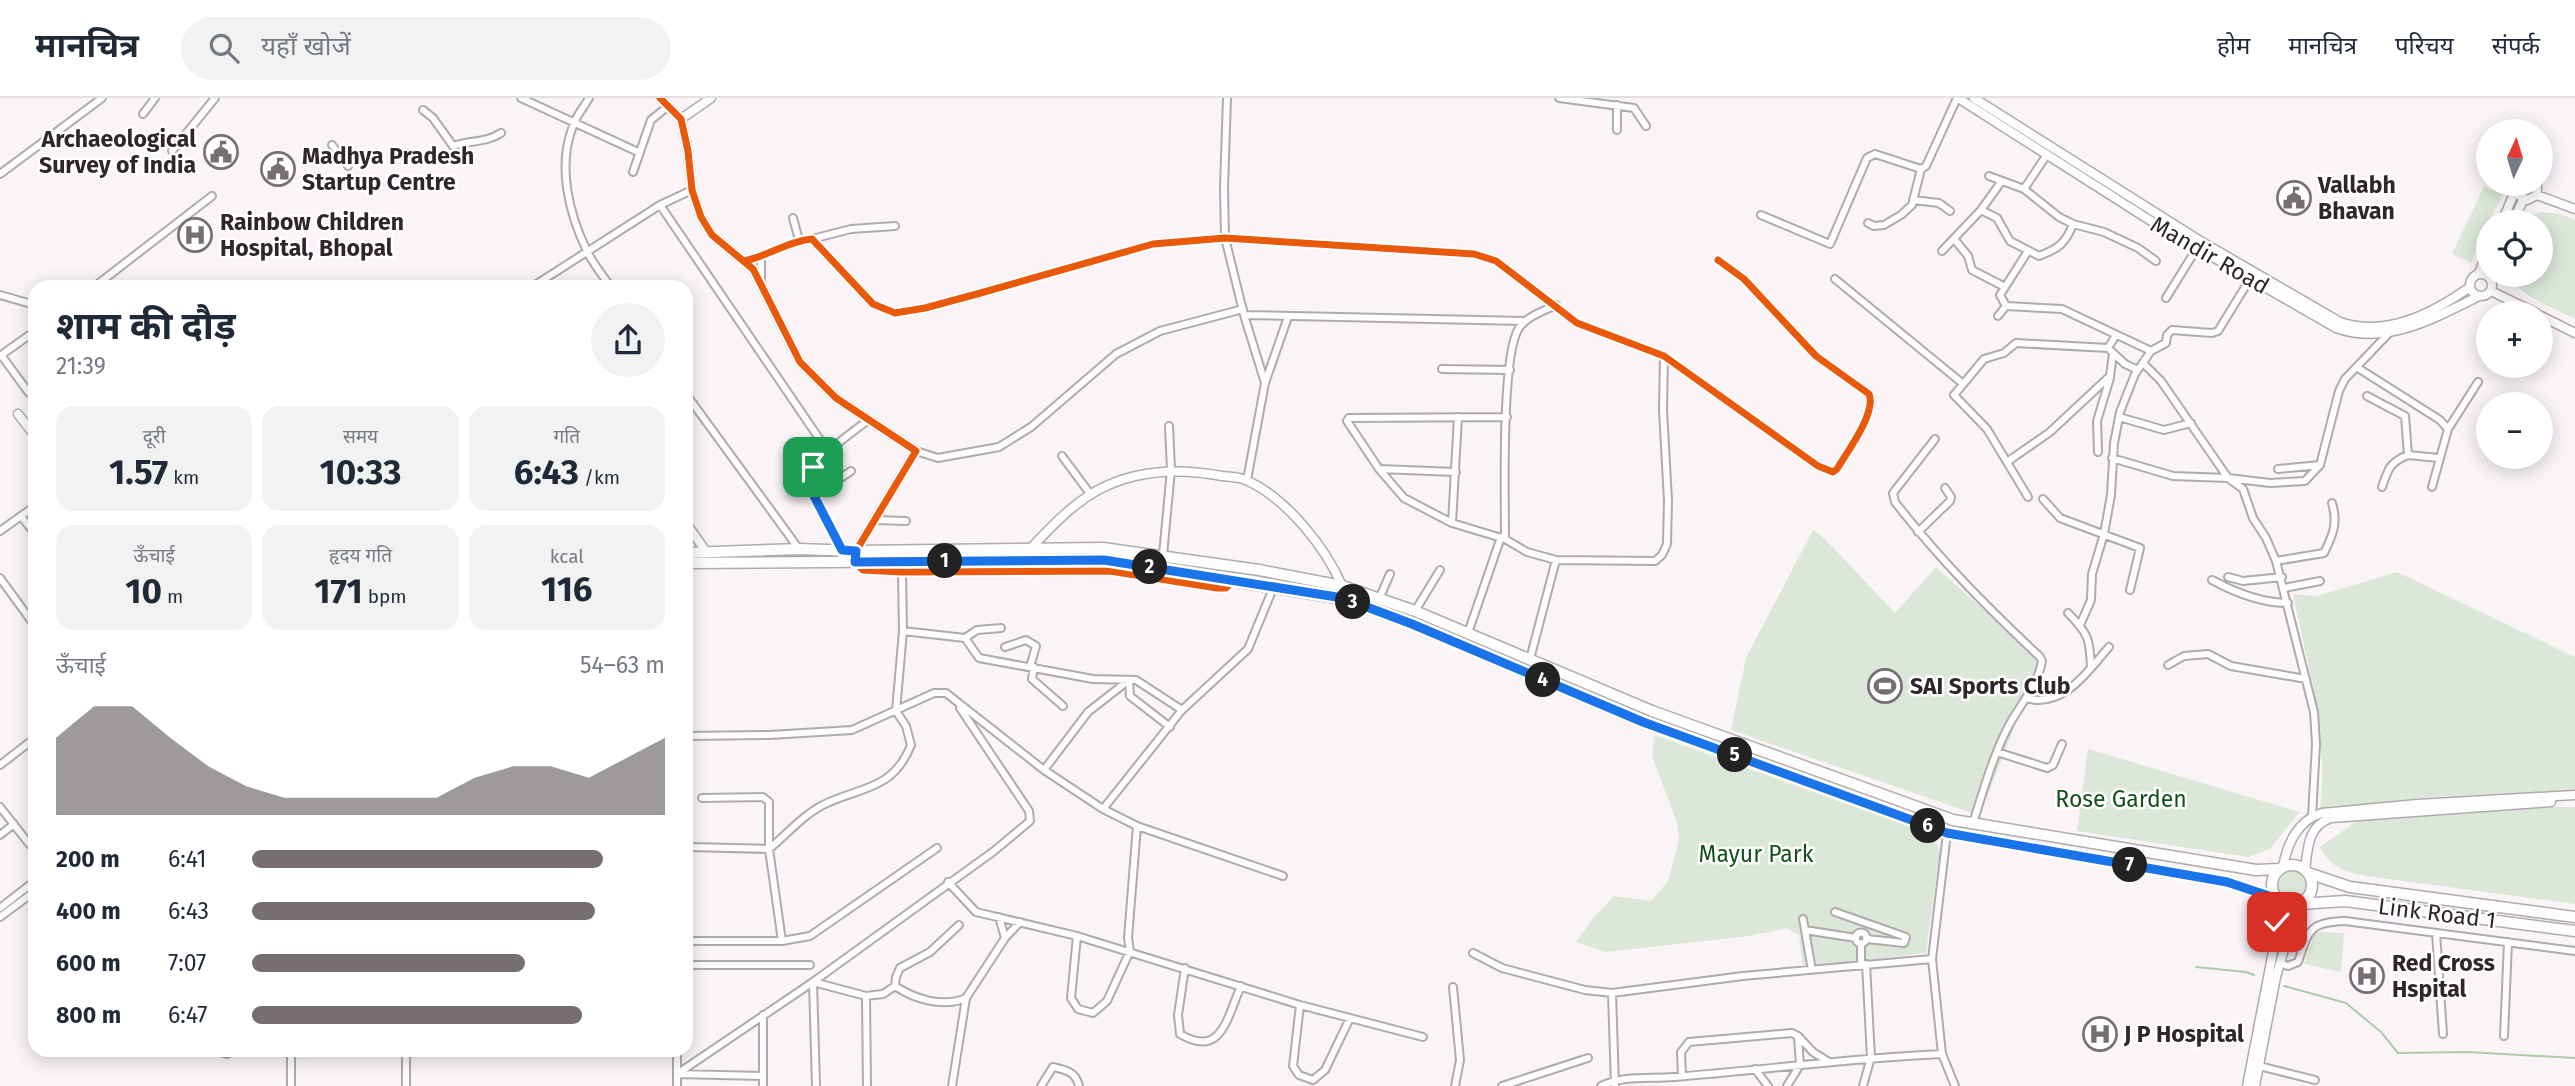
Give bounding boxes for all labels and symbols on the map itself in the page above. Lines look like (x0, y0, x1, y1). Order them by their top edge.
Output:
north arrow (2476, 119, 2553, 196)
place label: Archaeological Survey of India (39, 125, 196, 179)
public building icon: Archaeological Survey of India (202, 133, 240, 171)
place label: Madhya Pradesh Startup Centre (302, 142, 474, 196)
public building icon: Madhya Pradesh Startup Centre (259, 150, 297, 188)
place label: Vallabh Bhavan (2317, 171, 2396, 225)
public building icon: Vallabh Bhavan (2275, 179, 2313, 217)
place label: Rainbow Children Hospital, Bhopal (220, 208, 404, 262)
street label: Mandir Road (2146, 210, 2274, 300)
hospital icon: Rainbow Children Hospital, Bhopal (176, 216, 214, 254)
pin (783, 437, 843, 497)
pin: 1 (928, 544, 962, 578)
pin: 2 (1132, 550, 1168, 584)
pin: 3 (1336, 584, 1370, 620)
pin: 4 (1526, 662, 1560, 698)
sports icon: SAI Sports Club (1866, 667, 1904, 705)
place label: SAI Sports Club (1910, 672, 2071, 700)
pin: 5 (1718, 738, 1752, 772)
park label: Rose Garden (2055, 785, 2187, 813)
pin: 6 (1910, 808, 1946, 844)
park label: Mayur Park (1698, 840, 1814, 868)
pin: 7 (2112, 848, 2148, 882)
pin (2247, 892, 2307, 952)
street label: Link Road 1 (2377, 892, 2497, 934)
place label: Red Cross Hspital (2392, 949, 2495, 1003)
hospital icon: Red Cross Hspital (2348, 957, 2386, 995)
hospital icon: J P Hospital (2081, 1015, 2119, 1053)
place label: J P Hospital (2123, 1020, 2244, 1048)

